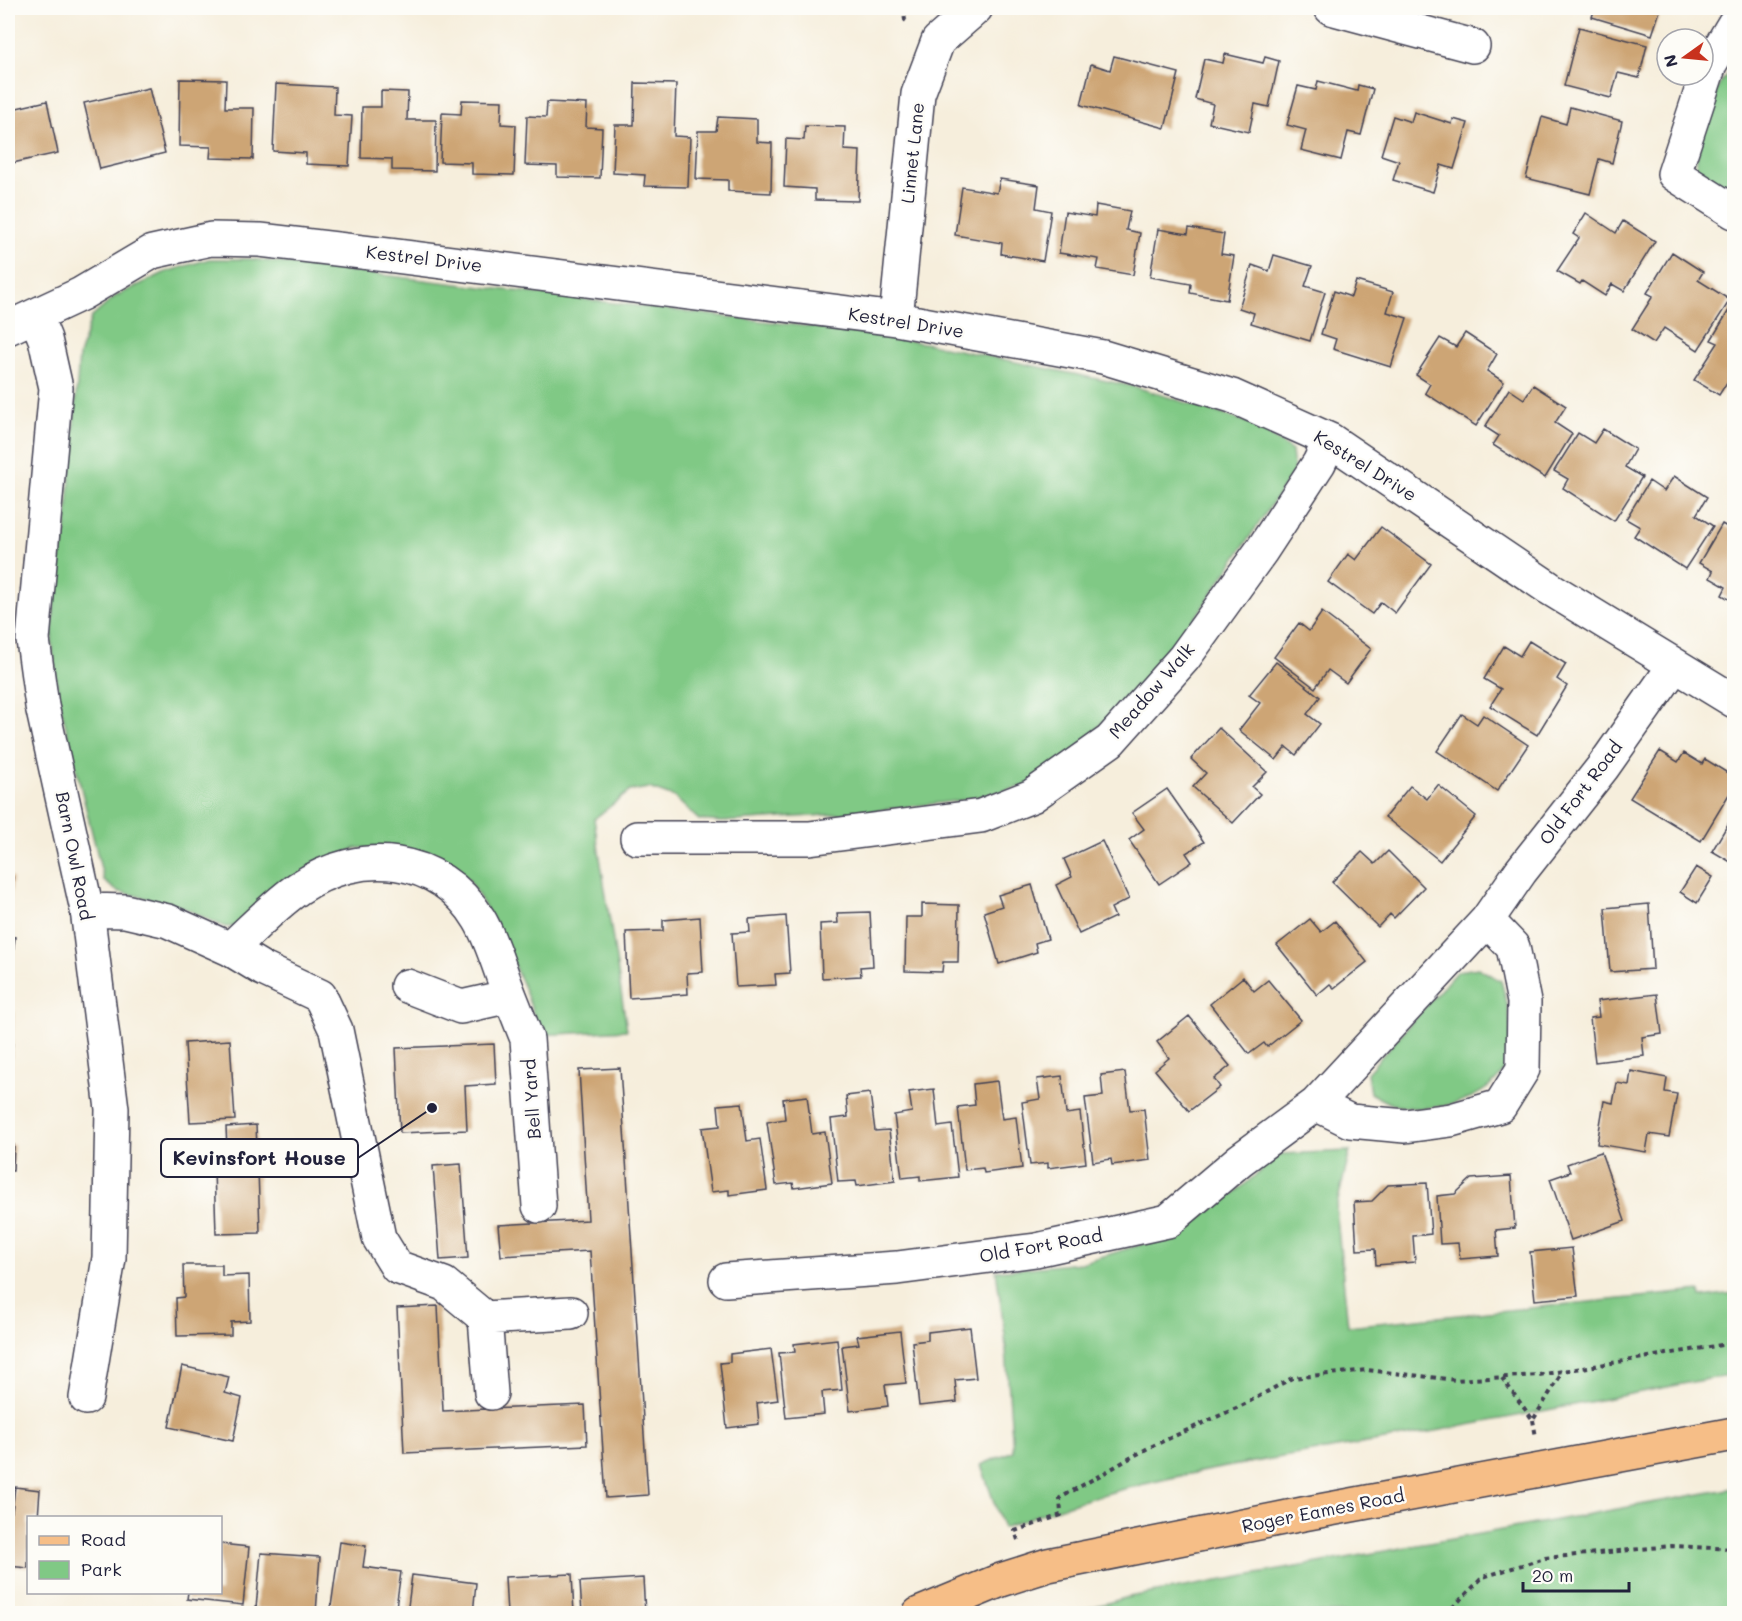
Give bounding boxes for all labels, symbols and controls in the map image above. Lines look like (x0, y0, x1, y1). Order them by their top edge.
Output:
north arrow (1655, 27, 1715, 87)
text: N (1658, 52, 1682, 70)
street label: Linnet Lane (895, 101, 929, 205)
street label: Kestrel Drive (365, 239, 484, 277)
street label: Kestrel Drive (847, 301, 966, 343)
street label: Kestrel Drive (1310, 424, 1421, 506)
street label: Meadow Walk (1103, 637, 1200, 743)
street label: Old Fort Road (1533, 736, 1627, 849)
street label: Barn Owl Road (51, 789, 99, 922)
street label: Bell Yard (516, 1058, 546, 1140)
callout: Kevinsfort House (161, 1139, 358, 1177)
text: Kevinsfort House (172, 1144, 346, 1170)
street label: Old Fort Road (978, 1222, 1104, 1268)
street label: Roger Eames Road (1240, 1483, 1406, 1538)
legend (27, 1516, 222, 1594)
text: Road (81, 1527, 126, 1551)
scale bar (1523, 1555, 1630, 1593)
text: Park (81, 1557, 122, 1581)
text: 20 m (1532, 1563, 1573, 1587)

